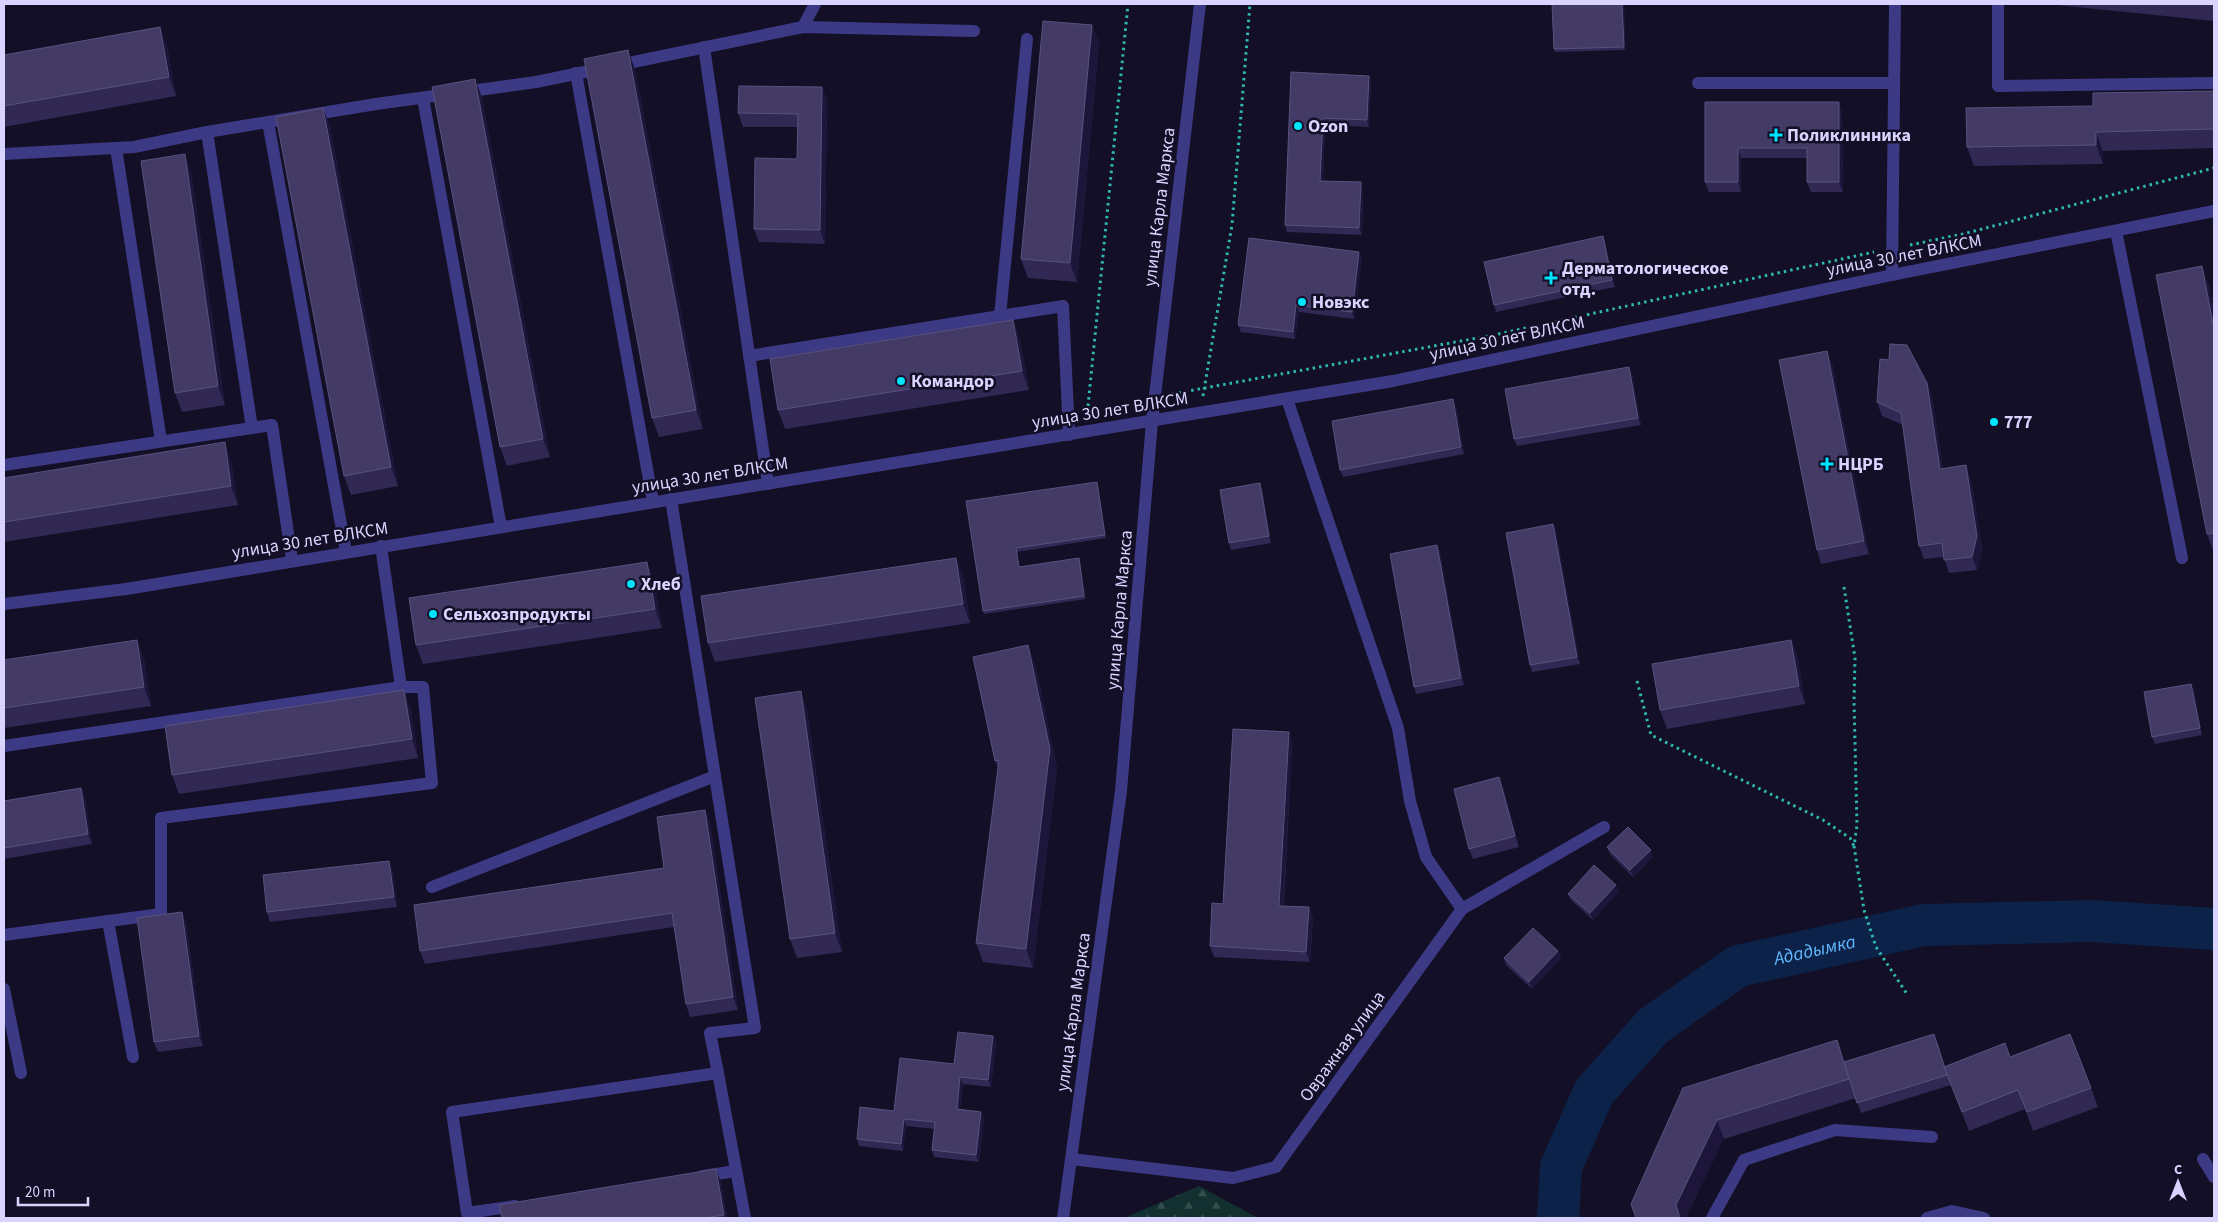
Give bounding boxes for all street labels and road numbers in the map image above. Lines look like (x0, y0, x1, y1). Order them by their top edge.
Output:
street label: улица Карла Маркса (1137, 126, 1182, 288)
street label: улица 30 лет ВЛКСМ (1824, 228, 1984, 283)
street label: улица 30 лет ВЛКСМ (1427, 310, 1587, 367)
street label: улица 30 лет ВЛКСМ (1030, 386, 1190, 435)
street label: улица 30 лет ВЛКСМ (630, 451, 790, 500)
street label: улица 30 лет ВЛКСМ (230, 516, 390, 565)
street label: улица Карла Маркса (1100, 529, 1139, 691)
street label: улица Карла Маркса (1050, 931, 1097, 1093)
street label: Овражная улица (1294, 986, 1391, 1107)

